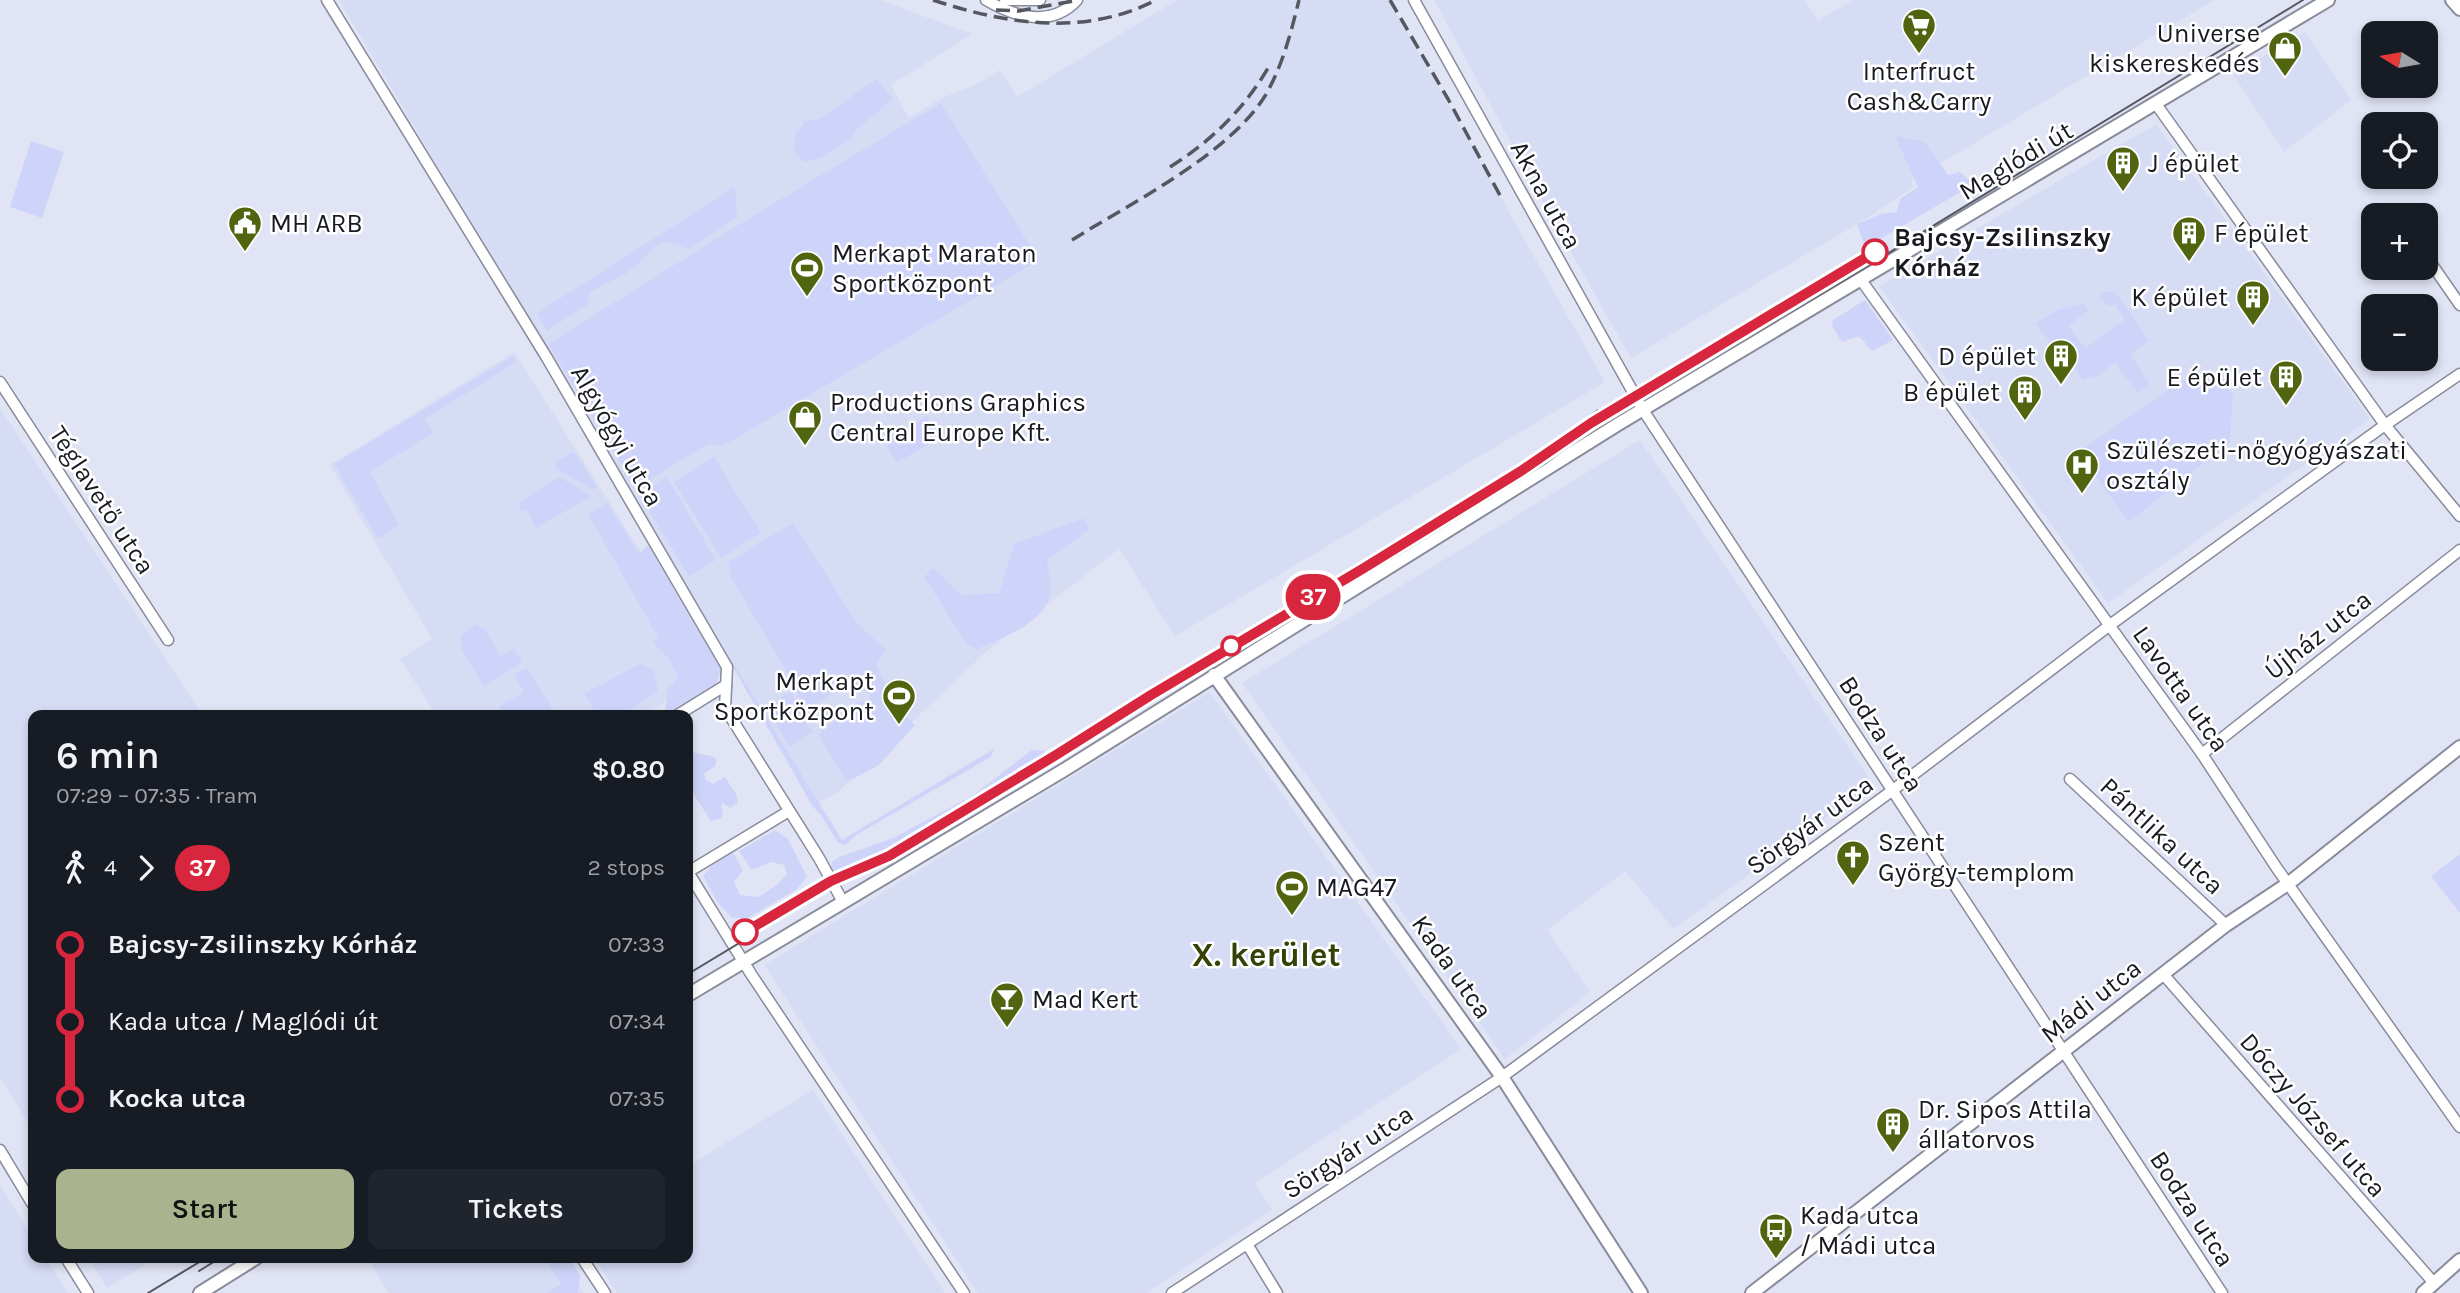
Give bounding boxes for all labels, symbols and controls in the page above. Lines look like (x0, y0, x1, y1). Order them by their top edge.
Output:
supermarket icon: Interfruct Cash&Carry (1900, 6, 1938, 55)
place label: Universe kiskereskedés (2089, 18, 2260, 79)
north arrow (2361, 21, 2438, 98)
map controls (2361, 21, 2438, 371)
shop icon: Universe kiskereskedés (2266, 29, 2304, 78)
place label: Interfruct Cash&Carry (1847, 56, 1991, 117)
button: locate (2361, 112, 2438, 189)
street label: Maglódi út (1953, 115, 2079, 207)
street label: Akna utca (1504, 135, 1588, 255)
building icon: J épület (2104, 144, 2142, 193)
place label: J épület (2148, 148, 2240, 179)
button: + (2361, 203, 2438, 280)
public building icon: MH ARB (226, 204, 264, 253)
place label: MH ARB (270, 208, 363, 239)
building icon: F épület (2170, 214, 2208, 263)
place label: F épület (2214, 218, 2309, 249)
place label: Bajcsy-Zsilinszky Kórház (1894, 222, 2111, 283)
place label: Merkapt Maraton Sportközpont (832, 238, 1037, 299)
marker: Bajcsy-Zsilinszky Kórház (1862, 239, 1888, 265)
sports icon: Merkapt Maraton Sportközpont (788, 249, 826, 298)
building icon: K épület (2234, 278, 2272, 327)
place label: K épület (2131, 282, 2228, 313)
button: − (2361, 294, 2438, 371)
building icon: D épület (2042, 337, 2080, 386)
place label: D épület (1938, 341, 2036, 372)
building icon: E épület (2267, 358, 2305, 407)
street label: Algyógyi utca (564, 360, 670, 512)
place label: E épület (2167, 362, 2262, 393)
building icon: B épület (2006, 373, 2044, 422)
place label: B épület (1903, 377, 2000, 408)
place label: Productions Graphics Central Europe Kft. (830, 387, 1086, 448)
shop icon: Productions Graphics Central Europe Kft. (786, 398, 824, 447)
street label: Téglavető utca (43, 420, 161, 580)
place label: Szülészeti-nőgyógyászati osztály (2106, 435, 2407, 496)
hospital icon: Szülészeti-nőgyógyászati osztály (2063, 446, 2101, 495)
line badge: 37 (1282, 574, 1344, 620)
text: 37 (1300, 583, 1326, 611)
street label: Újház utca (2258, 583, 2378, 686)
street label: Lavotta utca (2126, 620, 2236, 758)
unlabelled marker (1221, 636, 1241, 656)
place label: Merkapt Sportközpont (714, 666, 874, 727)
street label: Bodza utca (1832, 670, 1930, 798)
sports icon: Merkapt Sportközpont (880, 677, 918, 726)
text: 6 min (56, 733, 160, 778)
text: $0.80 (592, 754, 665, 785)
street label: Sörgyár utca (1741, 769, 1879, 881)
street label: Pántlika utca (2094, 771, 2230, 901)
text: 07:29 – 07:35 · Tram (56, 782, 258, 809)
place label: Szent György-templom (1878, 827, 2075, 888)
church icon: Szent György-templom (1834, 838, 1872, 887)
icon: walk (56, 849, 94, 887)
icon: forward (127, 849, 165, 887)
text: 4 (104, 854, 117, 881)
text: 37 (189, 854, 216, 882)
text: 2 stops (587, 854, 665, 881)
sports icon: MAG47 (1273, 868, 1311, 917)
place label: MAG47 (1316, 872, 1396, 903)
street label: Kada utca (1405, 909, 1499, 1025)
unlabelled marker (732, 919, 758, 945)
text: Bajcsy-Zsilinszky Kórház (108, 929, 418, 960)
text: 07:33 (608, 931, 665, 958)
district label: X. kerület (1191, 936, 1341, 974)
street label: Mádi utca (2035, 952, 2147, 1050)
bar icon: Mad Kert (988, 980, 1026, 1029)
place label: Mad Kert (1032, 984, 1138, 1015)
text: Kada utca / Maglódi út (108, 1006, 378, 1037)
text: 07:34 (609, 1008, 665, 1035)
street label: Dóczy József utca (2233, 1026, 2393, 1204)
text: Kocka utca (108, 1083, 246, 1114)
text: 07:35 (609, 1085, 665, 1112)
place label: Dr. Sipos Attila állatorvos (1918, 1094, 2092, 1155)
street label: Sörgyár utca (1277, 1098, 1419, 1206)
building icon: Dr. Sipos Attila állatorvos (1874, 1105, 1912, 1154)
street label: Bodza utca (2143, 1145, 2241, 1273)
button: Start (56, 1169, 354, 1249)
button: Tickets (368, 1169, 665, 1249)
place label: Kada utca / Mádi utca (1800, 1200, 1936, 1261)
bus stop icon: Kada utca / Mádi utca (1757, 1211, 1795, 1260)

